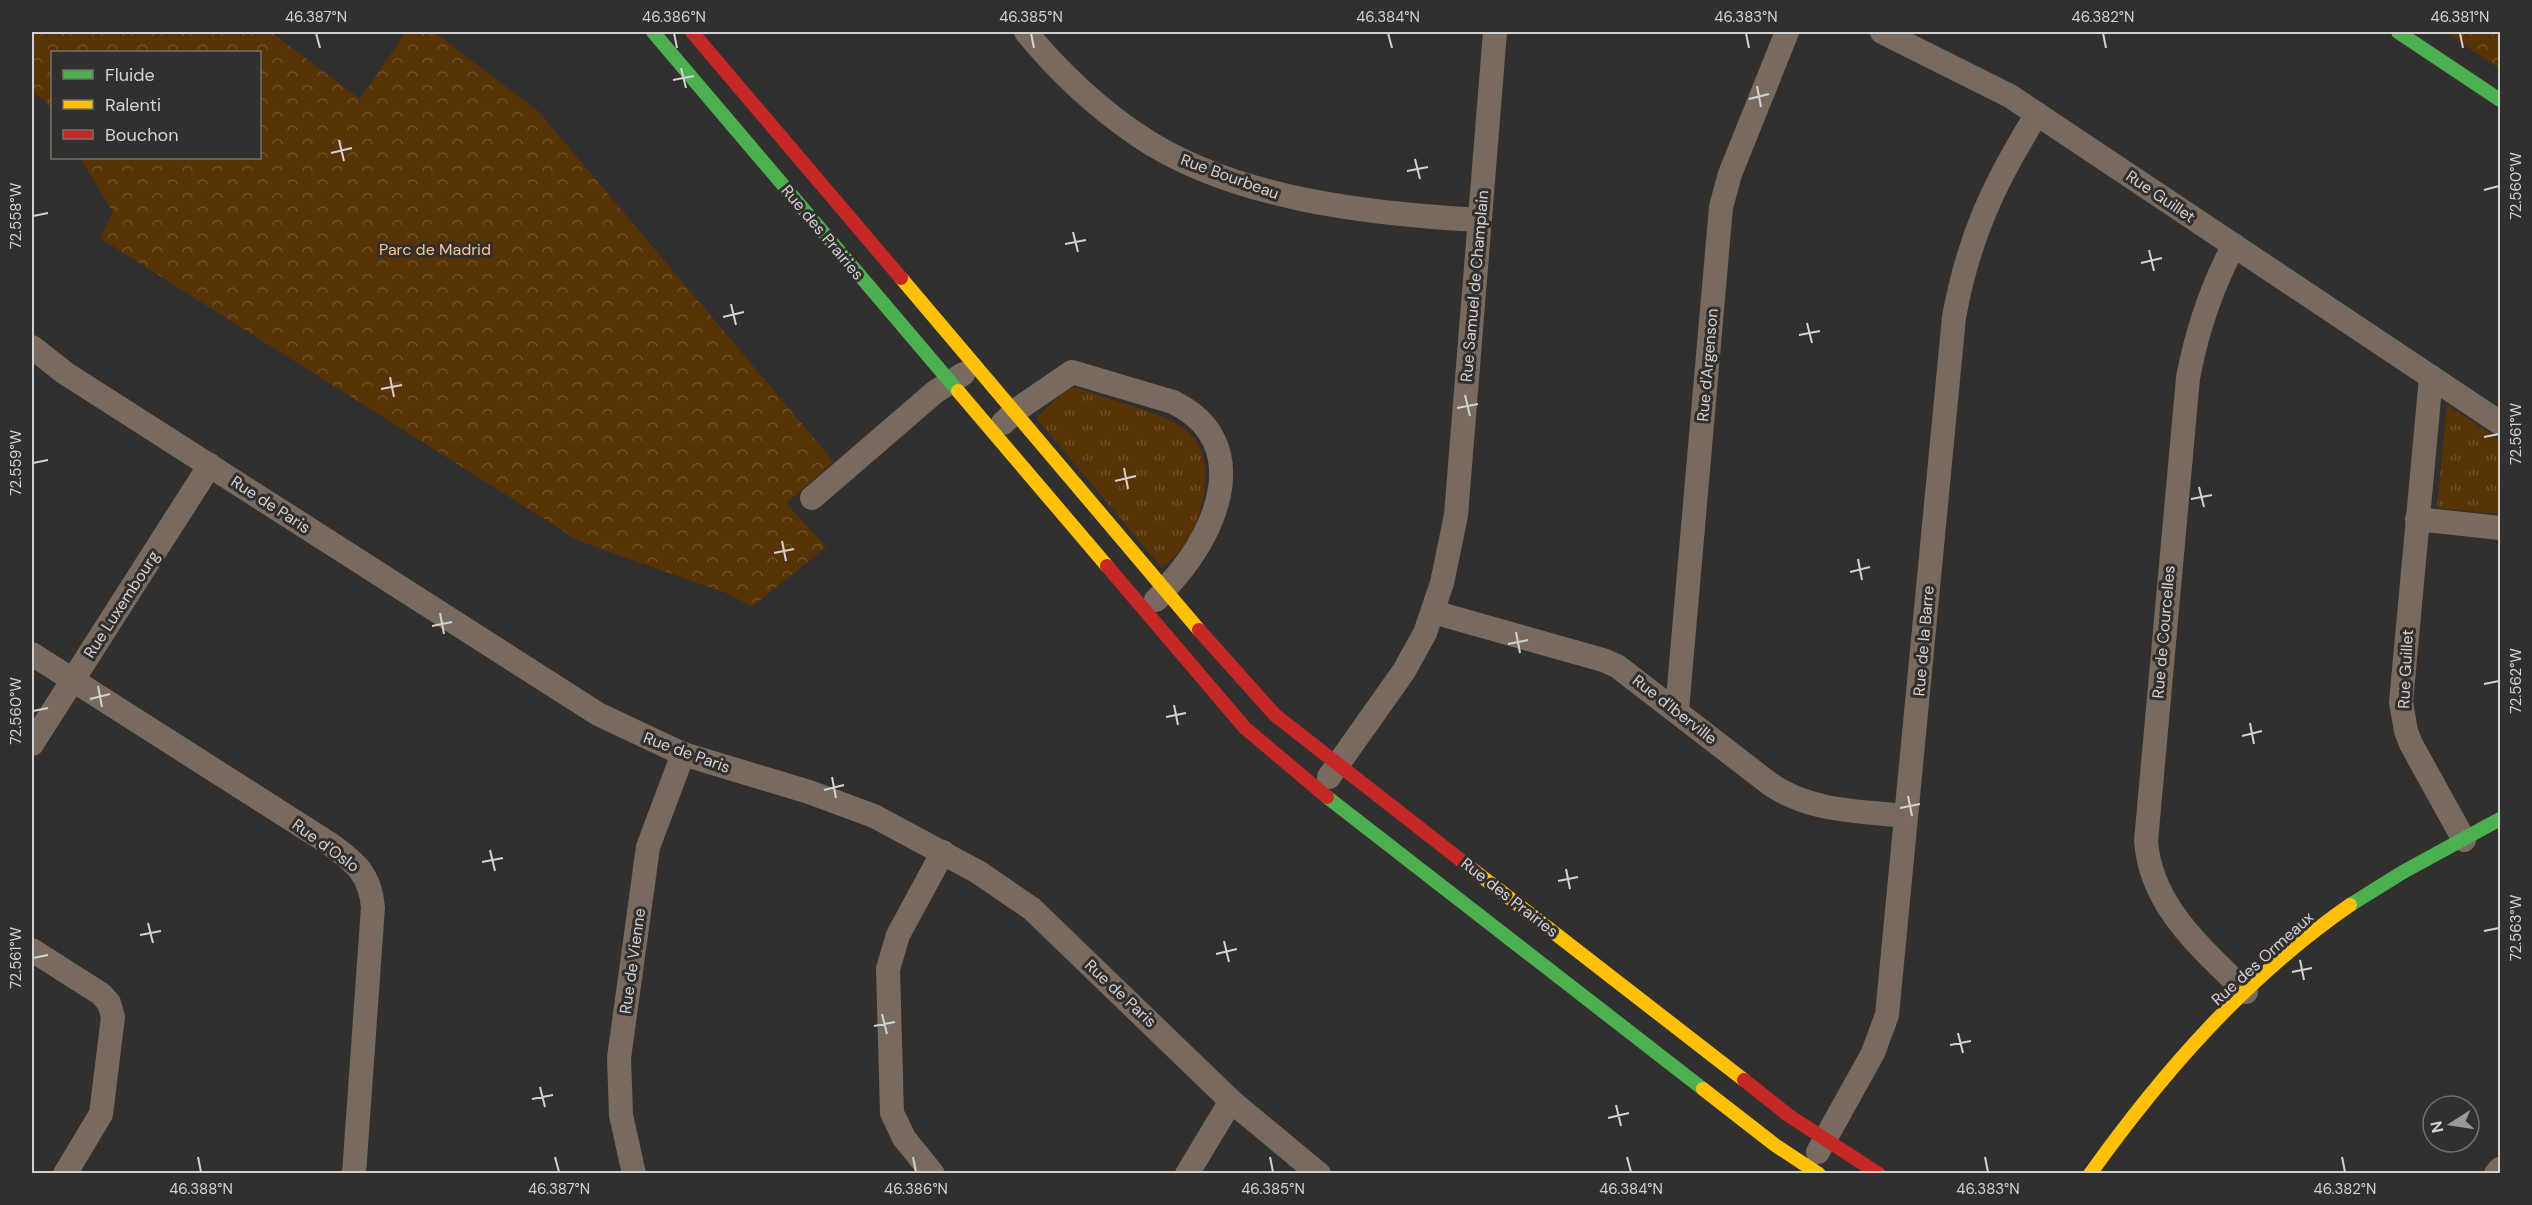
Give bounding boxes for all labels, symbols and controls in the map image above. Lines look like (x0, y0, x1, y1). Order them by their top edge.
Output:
text: 46.387°N (285, 7, 347, 27)
text: 46.386°N (642, 7, 706, 27)
text: 46.385°N (999, 7, 1063, 27)
text: 46.384°N (1356, 7, 1420, 27)
text: 46.383°N (1714, 7, 1778, 27)
text: 46.382°N (2072, 7, 2134, 27)
text: 46.381°N (2431, 7, 2489, 27)
legend (51, 51, 261, 159)
text: Fluide (105, 63, 155, 87)
text: Ralenti (105, 93, 161, 117)
text: Bouchon (105, 123, 179, 147)
street label: Rue Bourbeau (1178, 149, 1282, 204)
text: 72.560°W (2506, 152, 2526, 220)
street label: Rue Guillet (2122, 166, 2200, 227)
street label: Rue des Prairies (777, 180, 869, 284)
text: 72.558°W (6, 182, 26, 249)
street label: Rue Samuel de Champlain (1456, 189, 1493, 383)
park label: Parc de Madrid (379, 239, 491, 260)
street label: Rue d'Argenson (1692, 308, 1723, 423)
text: 72.561°W (2506, 402, 2526, 465)
text: 72.559°W (6, 429, 26, 496)
street label: Rue de Paris (227, 471, 315, 538)
street label: Rue Luxembourg (79, 547, 164, 662)
street label: Rue de Courcelles (2147, 565, 2180, 700)
street label: Rue de la Barre (1908, 585, 1939, 697)
street label: Rue Guillet (2393, 629, 2418, 709)
text: 72.562°W (2506, 648, 2526, 714)
street label: Rue d'Iberville (1628, 670, 1721, 749)
text: 72.560°W (6, 677, 26, 745)
street label: Rue de Paris (641, 727, 733, 778)
street label: Rue d'Oslo (288, 814, 363, 877)
street label: Rue des Prairies (1457, 853, 1563, 942)
text: 72.563°W (2506, 894, 2526, 961)
street label: Rue de Vienne (615, 907, 650, 1015)
street label: Rue des Ormeaux (2207, 907, 2318, 1010)
text: 72.561°W (6, 926, 26, 989)
street label: Rue de Paris (1080, 955, 1161, 1032)
north arrow (2421, 1094, 2481, 1154)
text: N (2425, 1119, 2448, 1135)
text: 46.388°N (169, 1179, 233, 1199)
text: 46.387°N (528, 1179, 590, 1199)
text: 46.386°N (884, 1179, 948, 1199)
text: 46.385°N (1241, 1179, 1305, 1199)
text: 46.384°N (1599, 1179, 1663, 1199)
text: 46.383°N (1956, 1179, 2020, 1199)
text: 46.382°N (2314, 1179, 2376, 1199)

